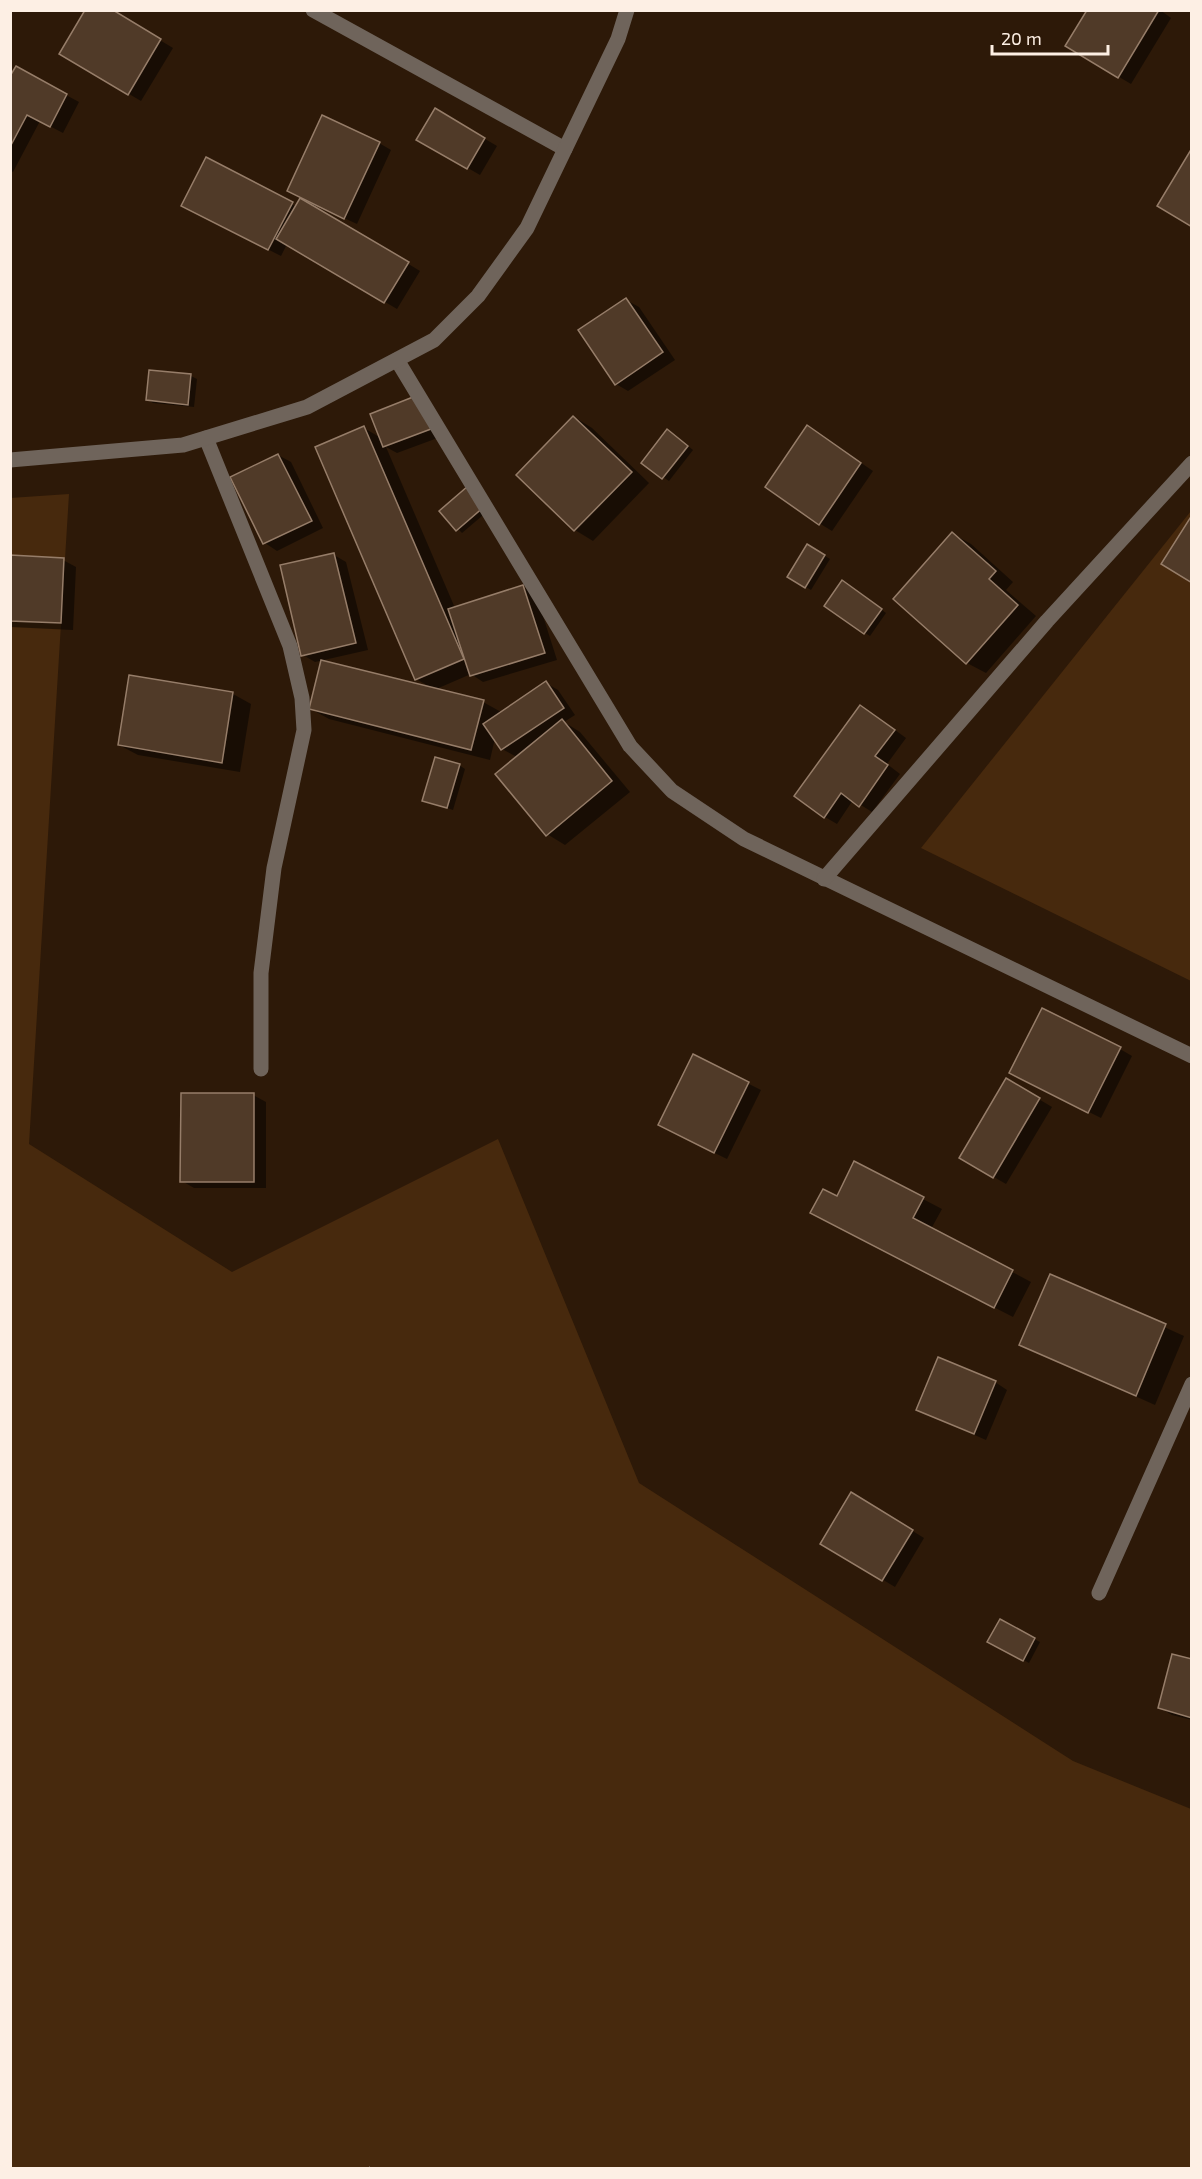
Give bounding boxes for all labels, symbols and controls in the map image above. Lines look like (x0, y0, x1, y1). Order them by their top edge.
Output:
scale bar (992, 18, 1108, 56)
text: 20 m (1001, 27, 1042, 49)

